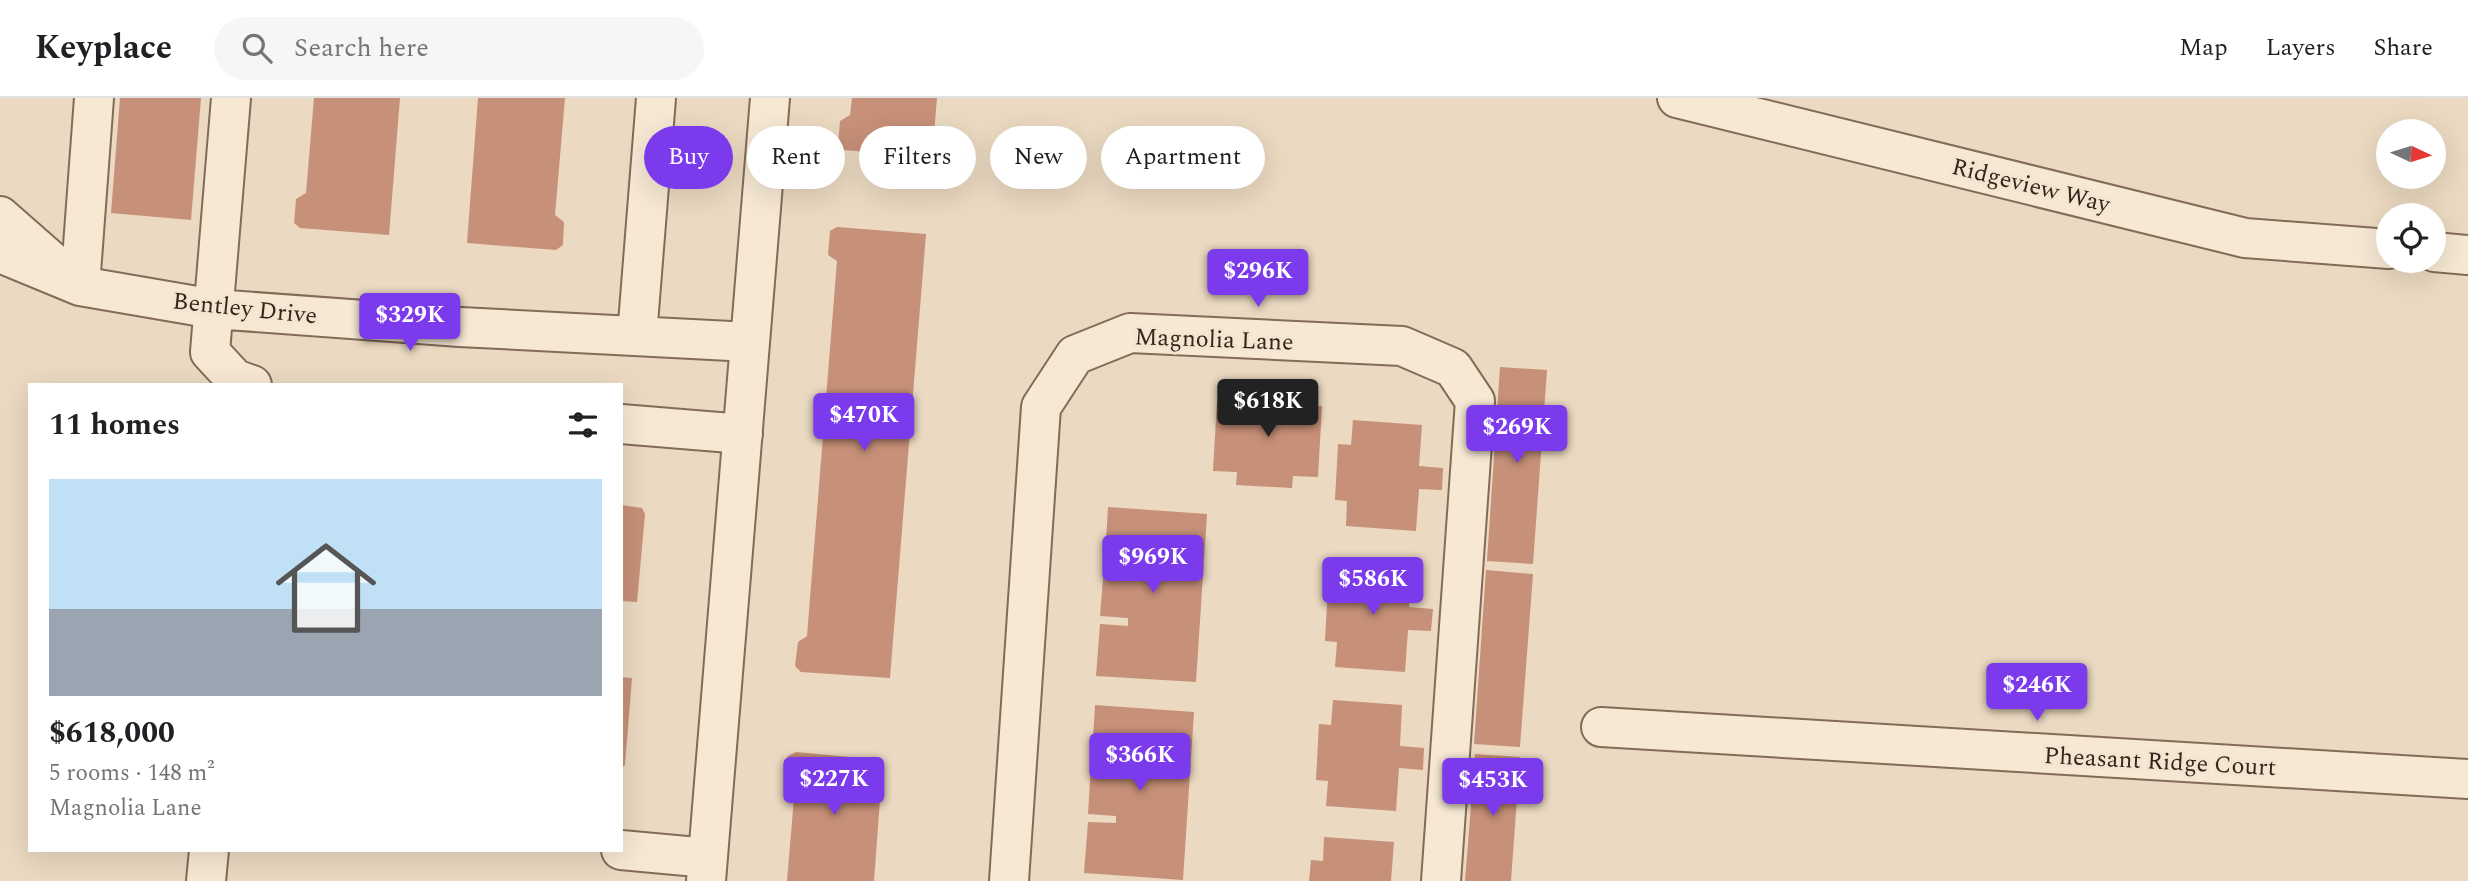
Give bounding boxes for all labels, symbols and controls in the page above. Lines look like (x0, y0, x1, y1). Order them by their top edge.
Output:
search box (214, 17, 704, 80)
text: Keyplace (35, 23, 172, 73)
text: Search here (294, 28, 429, 68)
icon: search (238, 29, 276, 67)
text: Map (2179, 30, 2228, 66)
text: Layers (2266, 30, 2336, 66)
text: Share (2374, 30, 2433, 66)
north arrow (2376, 119, 2446, 189)
map controls (2376, 119, 2446, 273)
chip: Buy (644, 126, 733, 189)
chip: Rent (747, 126, 845, 189)
chip: Filters (859, 126, 976, 189)
chip: New (990, 126, 1087, 189)
chip: Apartment (1101, 126, 1265, 189)
street label: Ridgeview Way (1948, 149, 2115, 223)
button: locate (2376, 203, 2446, 273)
pin: $296K (1209, 250, 1307, 309)
text: $296K (1223, 254, 1293, 289)
street label: Bentley Drive (171, 284, 319, 334)
pin: $329K (361, 294, 459, 353)
text: $329K (375, 298, 445, 333)
street label: Magnolia Lane (1134, 319, 1294, 361)
pin: $618K (1219, 380, 1317, 439)
text: $618K (1233, 384, 1303, 419)
pin: $470K (815, 394, 913, 453)
text: $470K (829, 398, 899, 433)
text: 11 homes (49, 402, 180, 448)
icon: filters (564, 406, 602, 444)
pin: $269K (1468, 406, 1566, 465)
text: $269K (1482, 410, 1552, 445)
icon: home (263, 525, 389, 651)
pin: $969K (1104, 536, 1202, 595)
text: $969K (1118, 540, 1188, 575)
pin: $586K (1324, 558, 1422, 617)
text: $586K (1338, 562, 1408, 597)
pin: $246K (1988, 664, 2086, 723)
text: $246K (2002, 668, 2072, 703)
text: $618,000 (49, 710, 175, 756)
pin: $366K (1091, 734, 1189, 793)
text: $366K (1105, 738, 1175, 773)
street label: Pheasant Ridge Court (2043, 738, 2277, 786)
text: 5 rooms · 148 m² (49, 756, 215, 791)
pin: $227K (785, 758, 883, 817)
pin: $453K (1444, 758, 1542, 818)
text: $227K (799, 762, 869, 797)
text: $453K (1458, 763, 1528, 798)
text: Magnolia Lane (49, 791, 202, 826)

